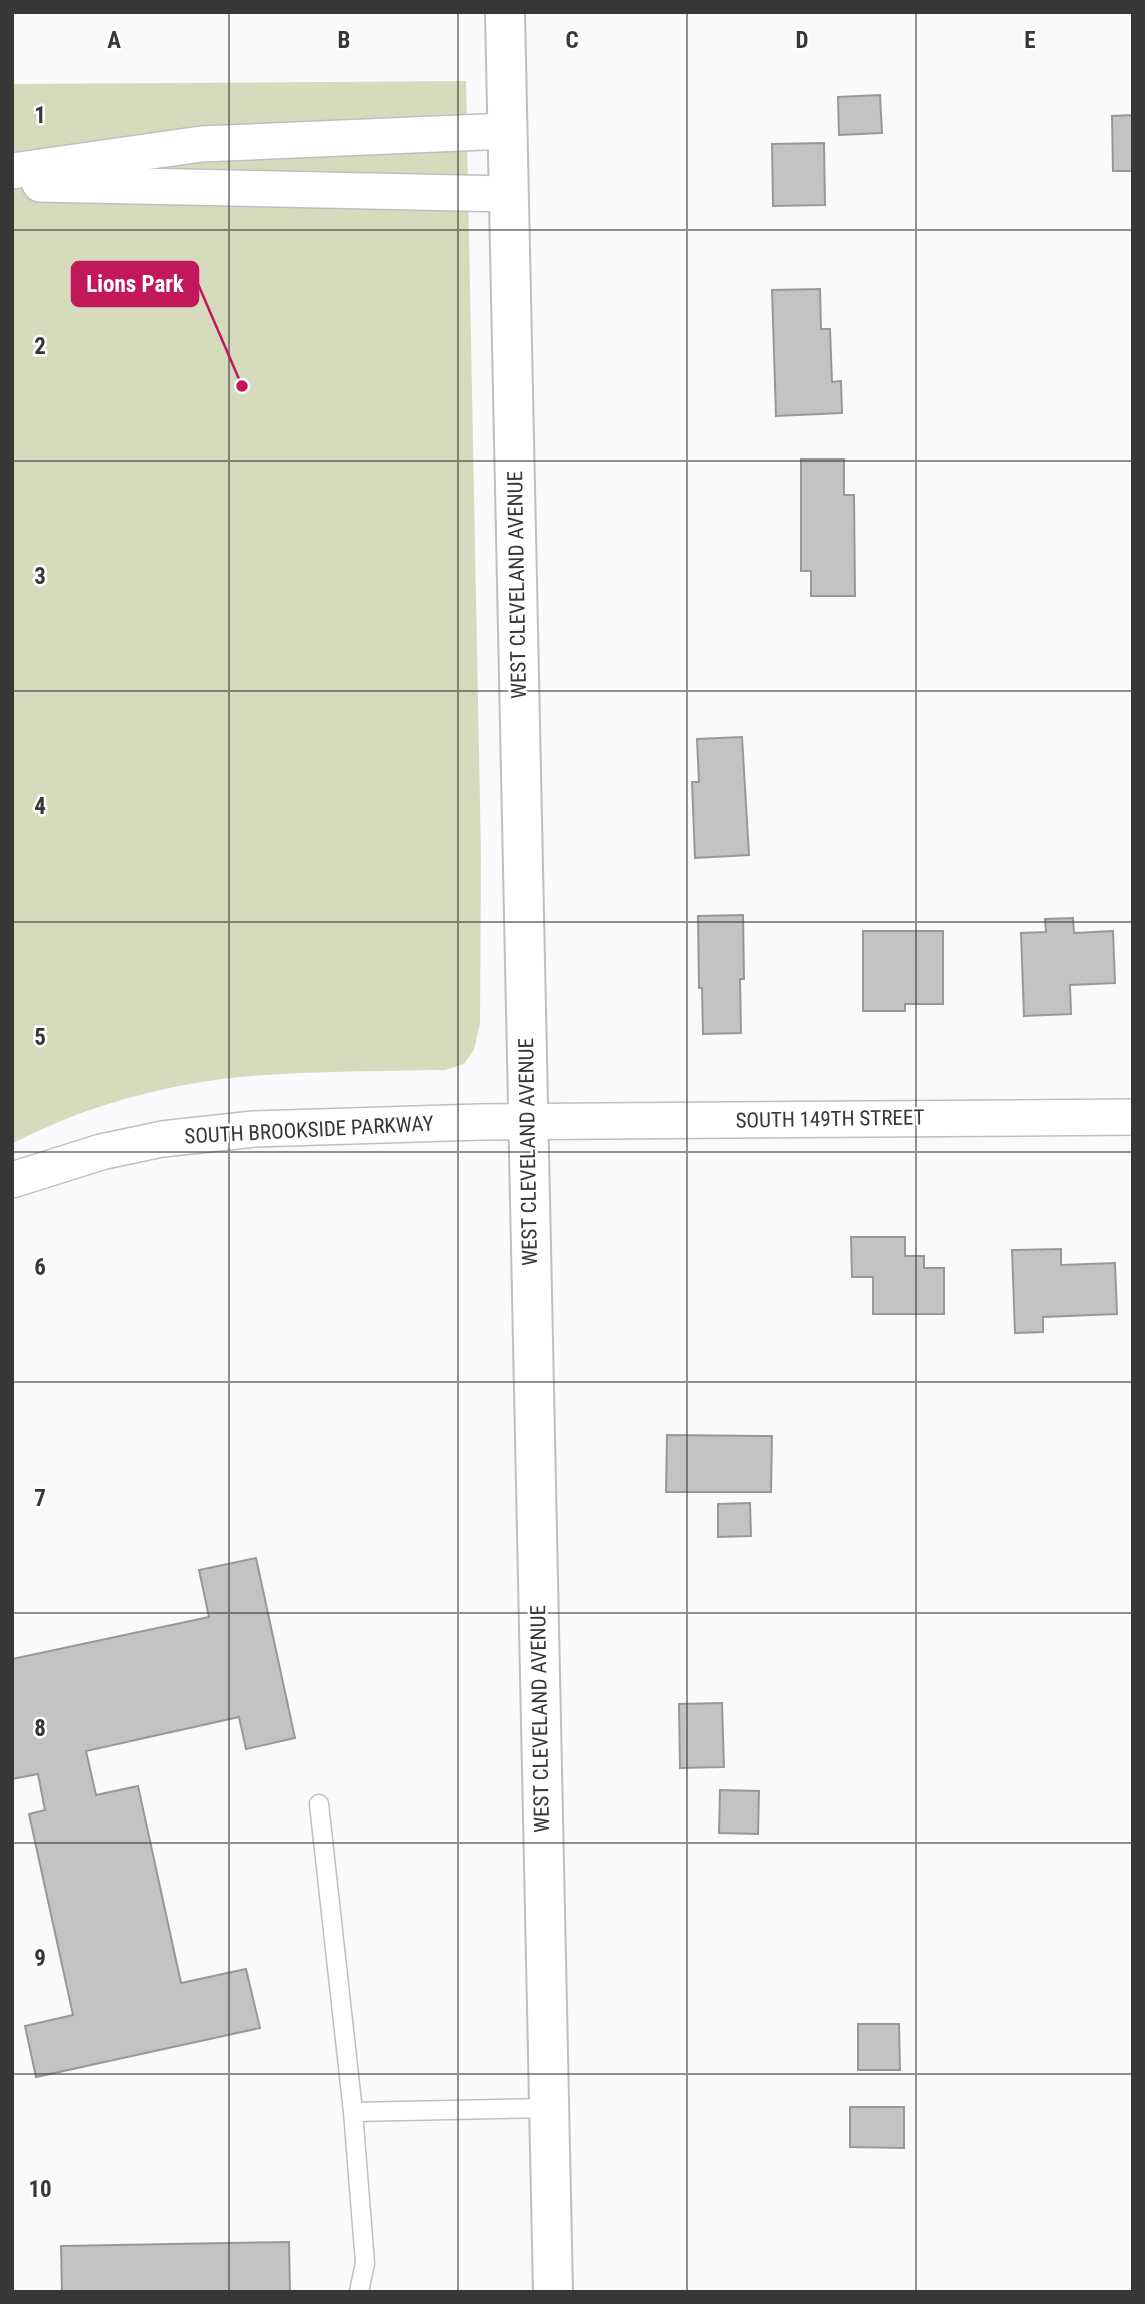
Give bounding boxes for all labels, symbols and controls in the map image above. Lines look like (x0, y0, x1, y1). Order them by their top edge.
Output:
text: A (107, 27, 121, 54)
text: B (338, 27, 350, 54)
text: C (565, 27, 579, 54)
text: D (796, 27, 809, 54)
text: E (1024, 27, 1036, 54)
text: 1 (34, 102, 46, 129)
callout: Lions Park (72, 262, 198, 306)
text: Lions Park (86, 271, 185, 298)
text: 2 (34, 333, 46, 360)
street label: WEST CLEVELAND AVENUE (503, 471, 531, 699)
text: 3 (34, 563, 46, 590)
text: 4 (34, 793, 46, 820)
text: 5 (34, 1024, 46, 1051)
street label: WEST CLEVELAND AVENUE (514, 1038, 542, 1266)
street label: SOUTH 149TH STREET (735, 1105, 925, 1133)
street label: SOUTH BROOKSIDE PARKWAY (184, 1111, 434, 1149)
text: 6 (34, 1254, 46, 1281)
text: 7 (34, 1485, 46, 1512)
street label: WEST CLEVELAND AVENUE (526, 1605, 554, 1833)
text: 8 (34, 1715, 46, 1742)
text: 9 (34, 1945, 46, 1972)
text: 10 (28, 2176, 52, 2203)

